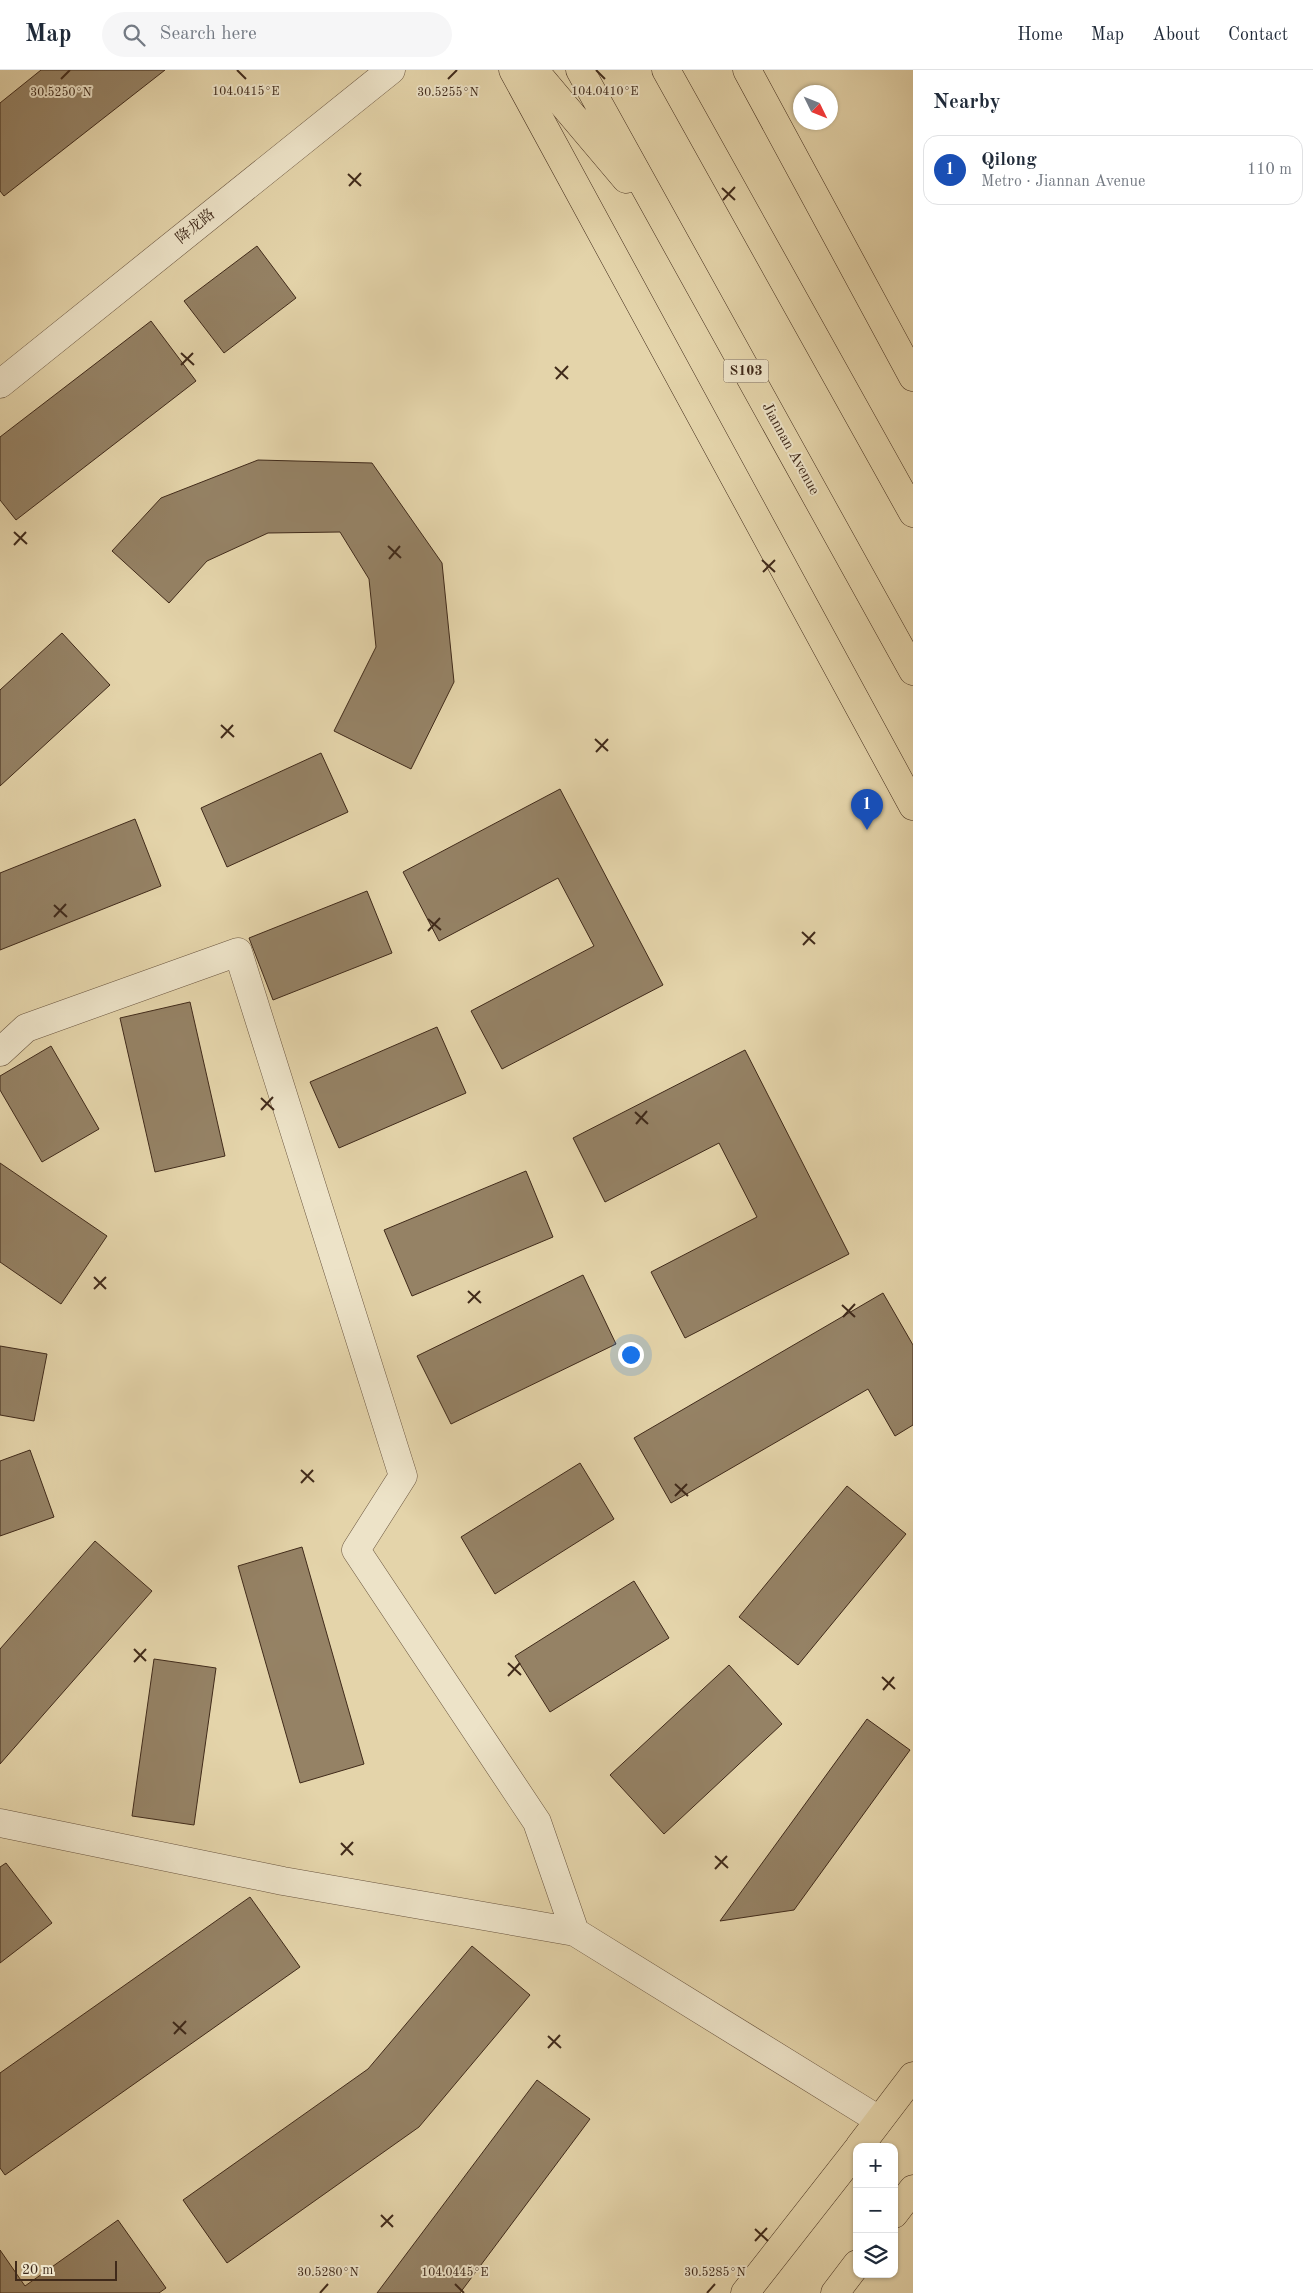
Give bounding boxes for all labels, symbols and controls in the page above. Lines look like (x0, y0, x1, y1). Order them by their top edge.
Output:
search box (102, 12, 452, 57)
icon: search (120, 21, 148, 49)
text: Map (25, 23, 72, 47)
text: Search here (160, 25, 257, 44)
text: Home (1017, 26, 1063, 44)
text: Map (1091, 26, 1124, 44)
text: About (1152, 26, 1200, 44)
text: Contact (1228, 26, 1288, 44)
text: 104.0415°E (212, 85, 280, 98)
north arrow (793, 85, 838, 130)
text: 30.5250°N (30, 86, 92, 99)
text: 30.5255°N (417, 86, 479, 99)
text: 104.0410°E (571, 86, 639, 98)
text: Nearby (933, 92, 1001, 113)
text: Qilong (981, 151, 1037, 170)
text: 1 (945, 162, 955, 178)
text: 110 m (1247, 162, 1292, 178)
text: Metro · Jiannan Avenue (981, 174, 1145, 190)
street label: 降龙路 (173, 205, 218, 247)
road number: S103 (724, 360, 768, 382)
street label: Jiannan Avenue (758, 400, 822, 498)
pin: 1 (851, 789, 883, 830)
your location (618, 1342, 644, 1368)
map controls (853, 2143, 898, 2278)
button: + (853, 2143, 898, 2188)
button: − (853, 2188, 898, 2233)
button: layers (853, 2233, 898, 2278)
scale bar (15, 2258, 118, 2281)
text: 20 m (22, 2263, 53, 2277)
text: 30.5280°N (297, 2266, 359, 2279)
text: 104.0445°E (421, 2266, 489, 2279)
text: 30.5285°N (684, 2266, 746, 2279)

